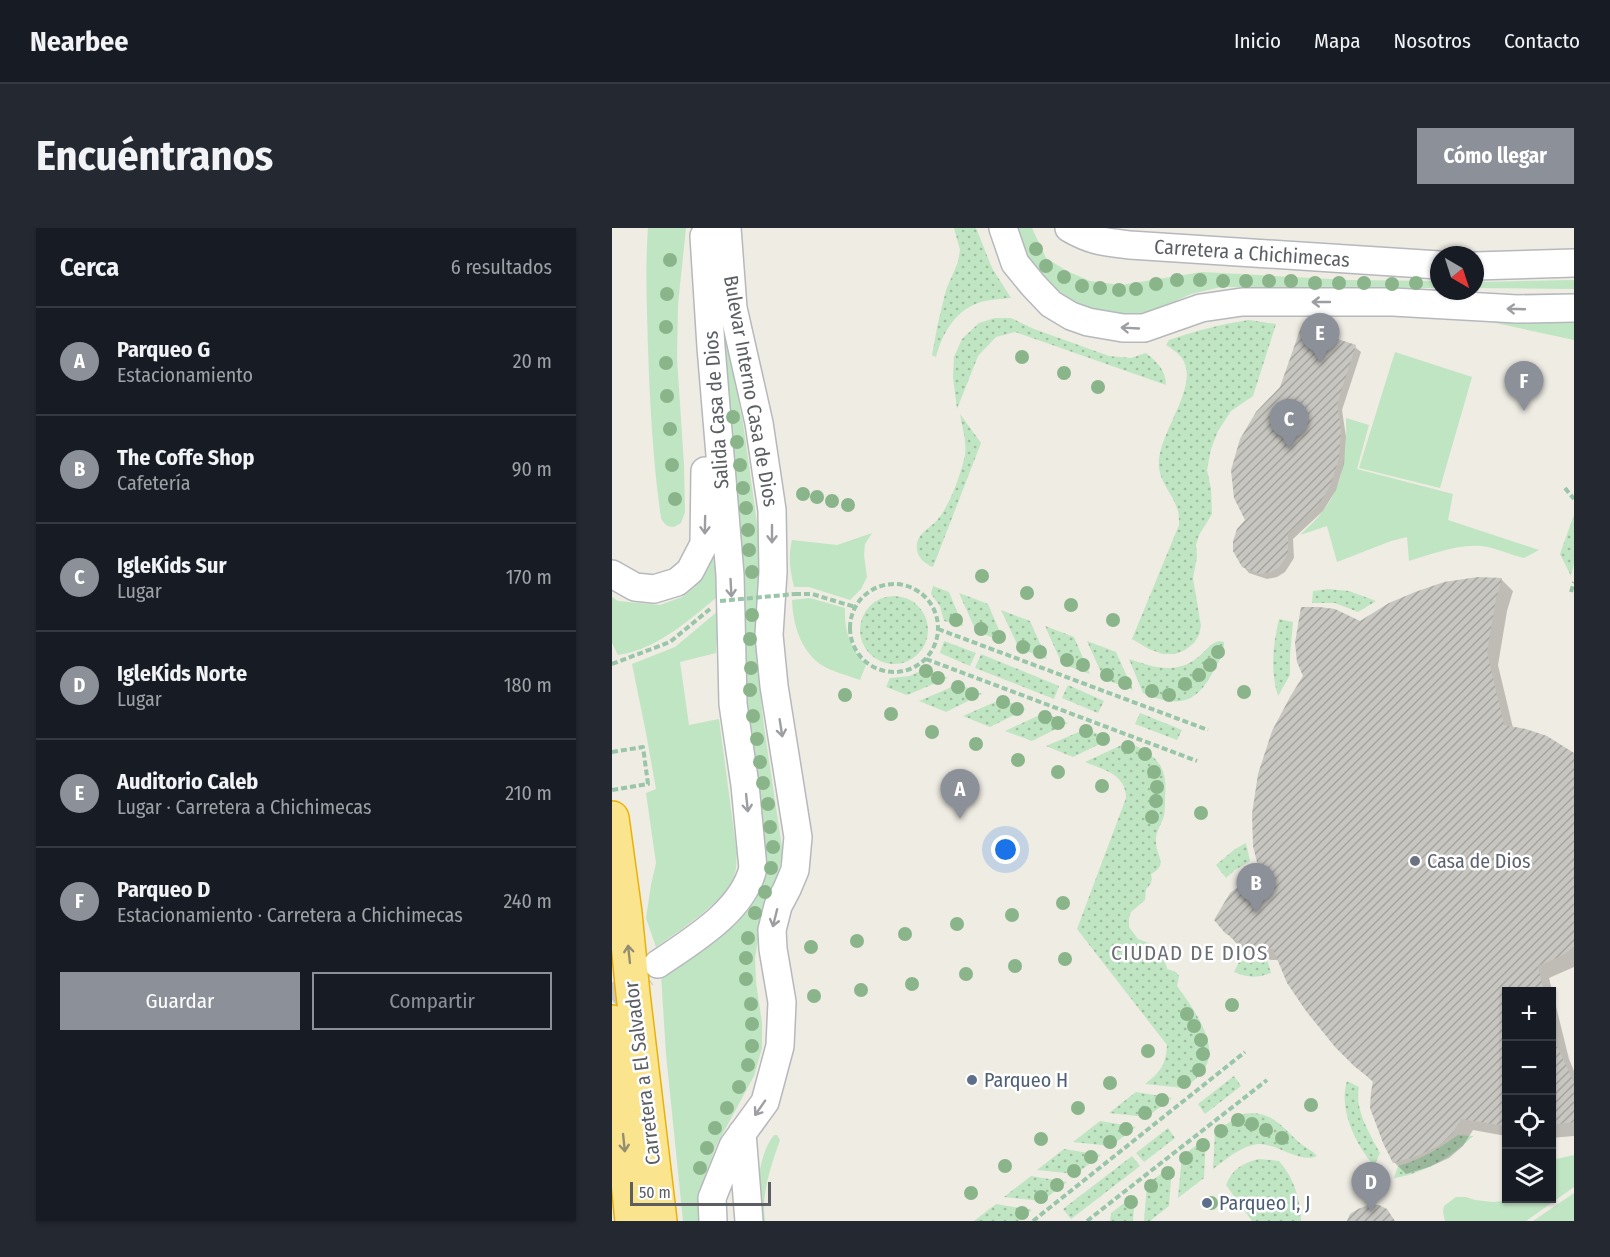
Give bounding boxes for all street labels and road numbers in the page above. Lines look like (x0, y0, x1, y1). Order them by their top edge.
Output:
street label: Carretera a Chichimecas (1153, 234, 1351, 272)
street label: Bulevar Interno Casa de Dios (719, 273, 783, 509)
street label: Salida Casa de Dios (698, 330, 734, 490)
street label: Carretera a El Salvador (619, 980, 665, 1166)

